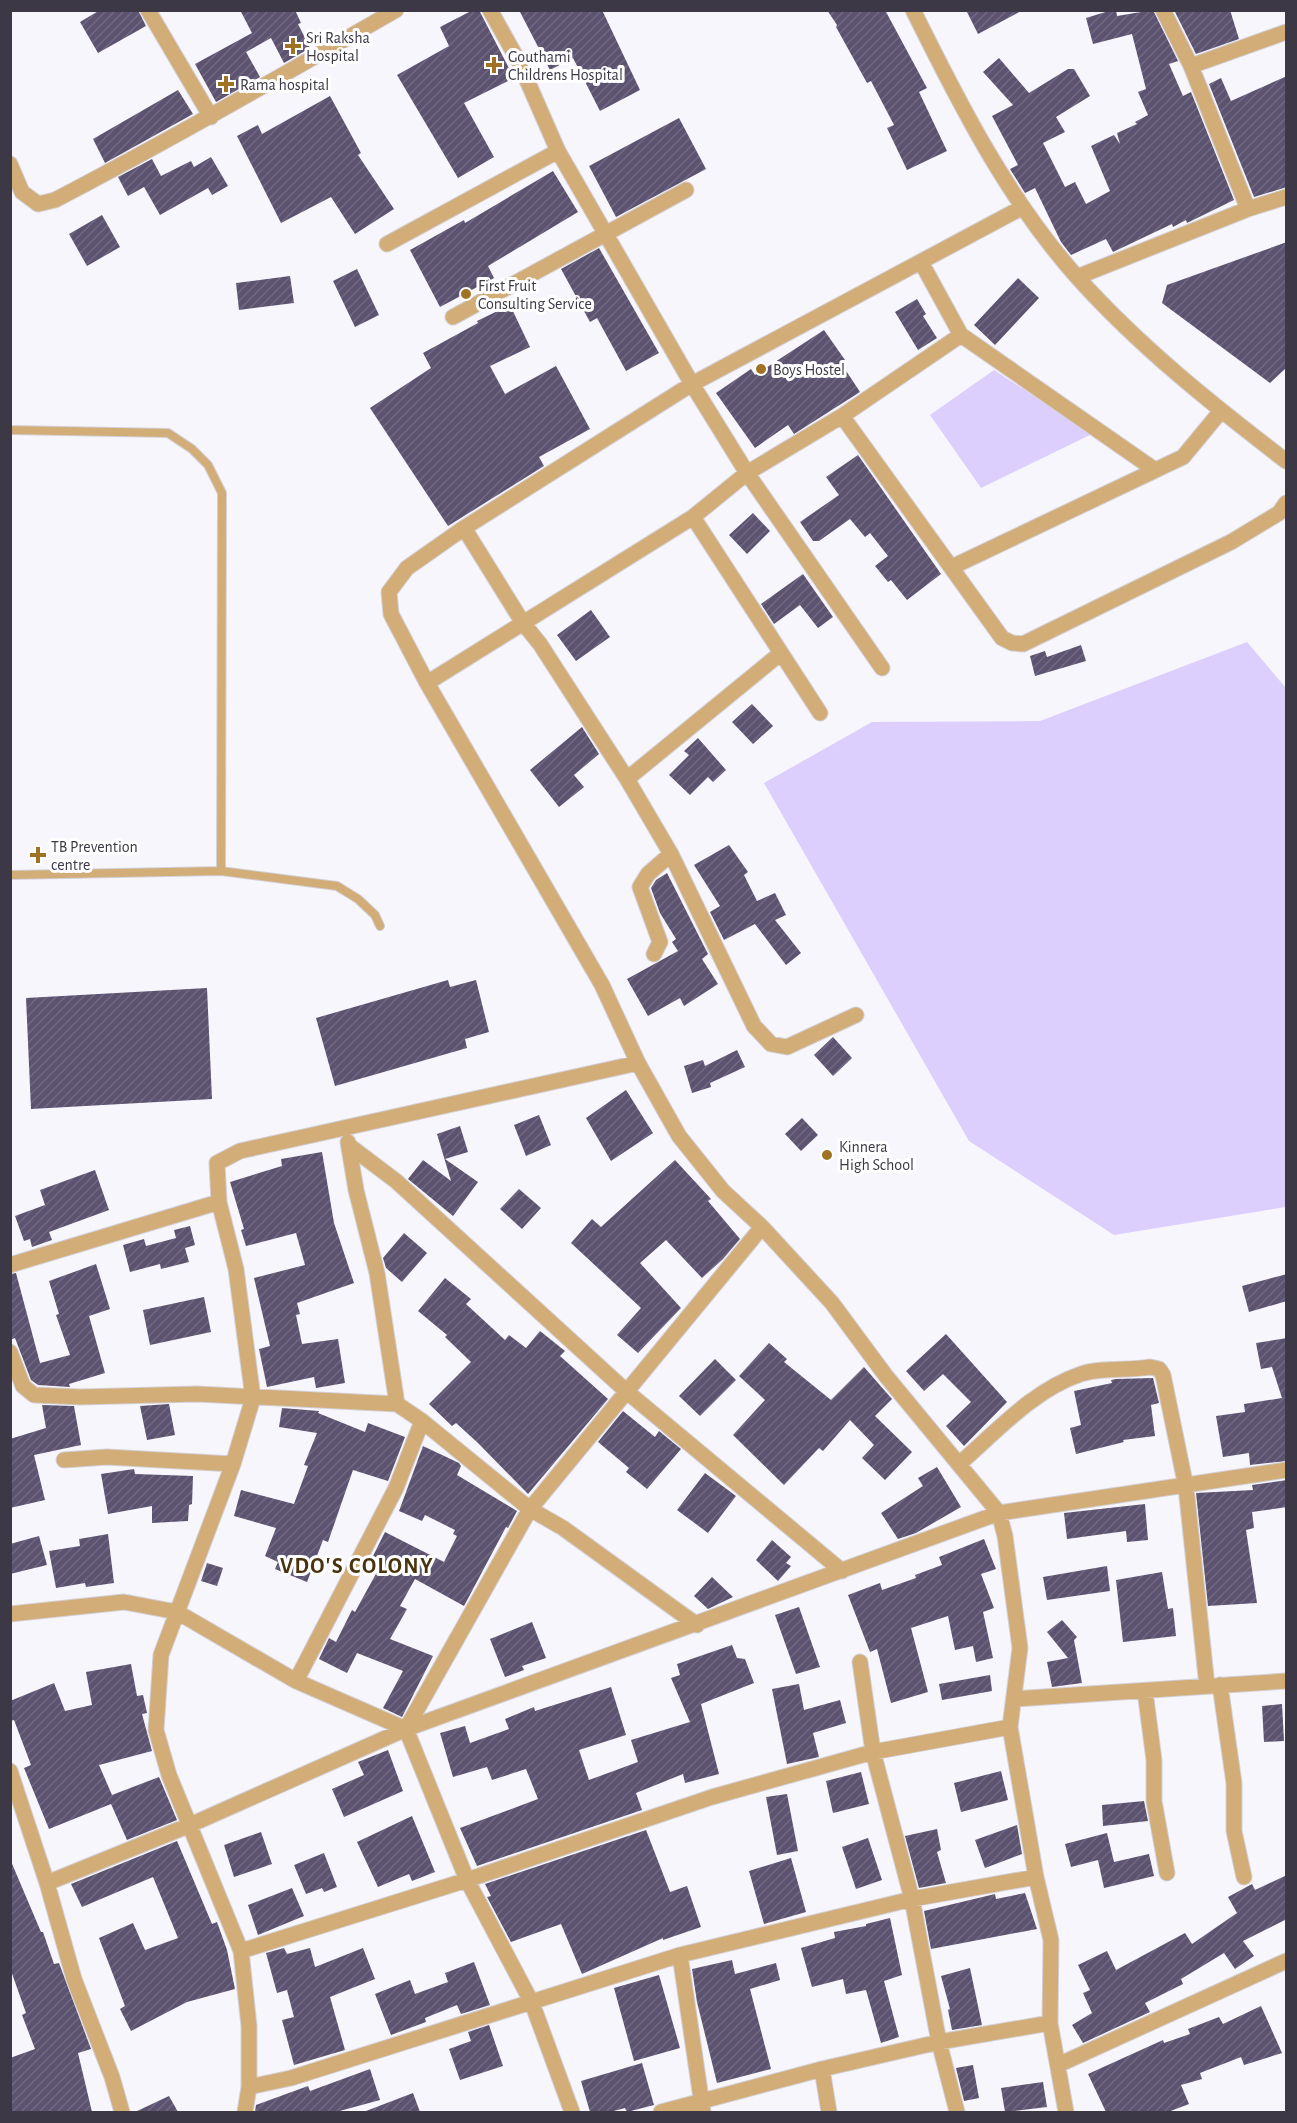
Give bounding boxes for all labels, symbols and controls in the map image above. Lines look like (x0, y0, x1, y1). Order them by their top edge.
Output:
place label: Sri Raksha Hospital (306, 30, 370, 64)
marker: Sri Raksha Hospital (284, 37, 302, 55)
place label: Gouthami Childrens Hospital (508, 49, 623, 83)
marker: Gouthami Childrens Hospital (485, 56, 503, 74)
marker: Rama hospital (217, 75, 235, 93)
place label: Rama hospital (240, 77, 329, 93)
place label: First Fruit Consulting Service (478, 278, 592, 312)
marker: First Fruit Consulting Service (459, 287, 473, 301)
marker: Boys Hostel (754, 362, 768, 376)
place label: Boys Hostel (773, 362, 845, 379)
place label: TB Prevention centre (51, 839, 138, 873)
marker: TB Prevention centre (29, 846, 47, 864)
place label: Kinnera High School (839, 1139, 914, 1173)
marker: Kinnera High School (820, 1148, 834, 1162)
district label: VDO'S COLONY (280, 1555, 434, 1577)

